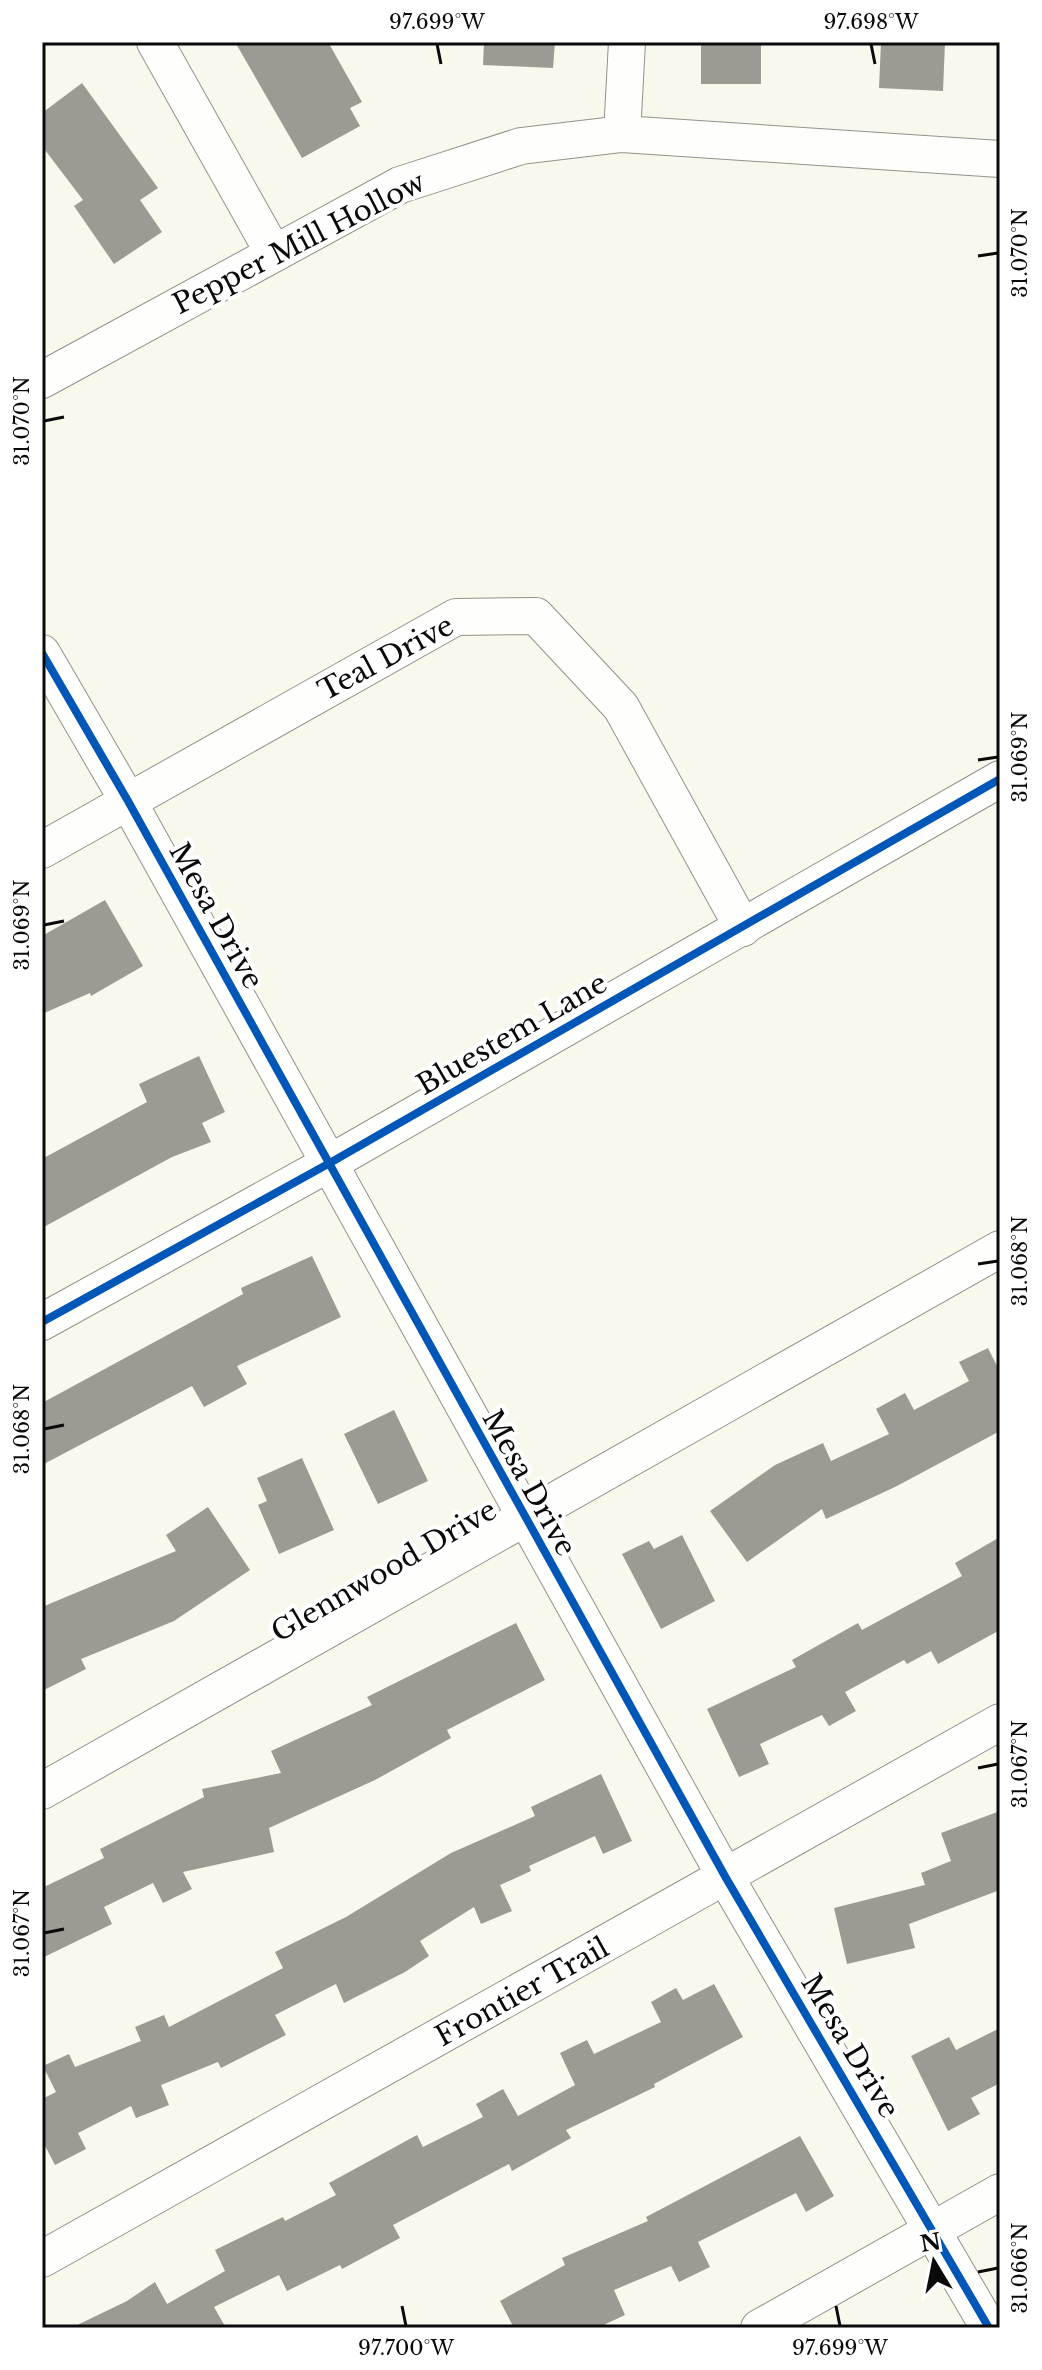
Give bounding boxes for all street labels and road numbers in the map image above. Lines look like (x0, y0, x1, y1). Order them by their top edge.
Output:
street label: Pepper Mill Hollow (167, 164, 431, 322)
street label: Teal Drive (312, 608, 460, 708)
street label: Mesa Drive (161, 837, 271, 995)
street label: Bluestem Lane (411, 965, 613, 1103)
street label: Mesa Drive (474, 1404, 584, 1562)
street label: Glennwood Drive (265, 1492, 503, 1650)
street label: Frontier Trail (429, 1930, 615, 2054)
street label: Mesa Drive (793, 1968, 907, 2124)

